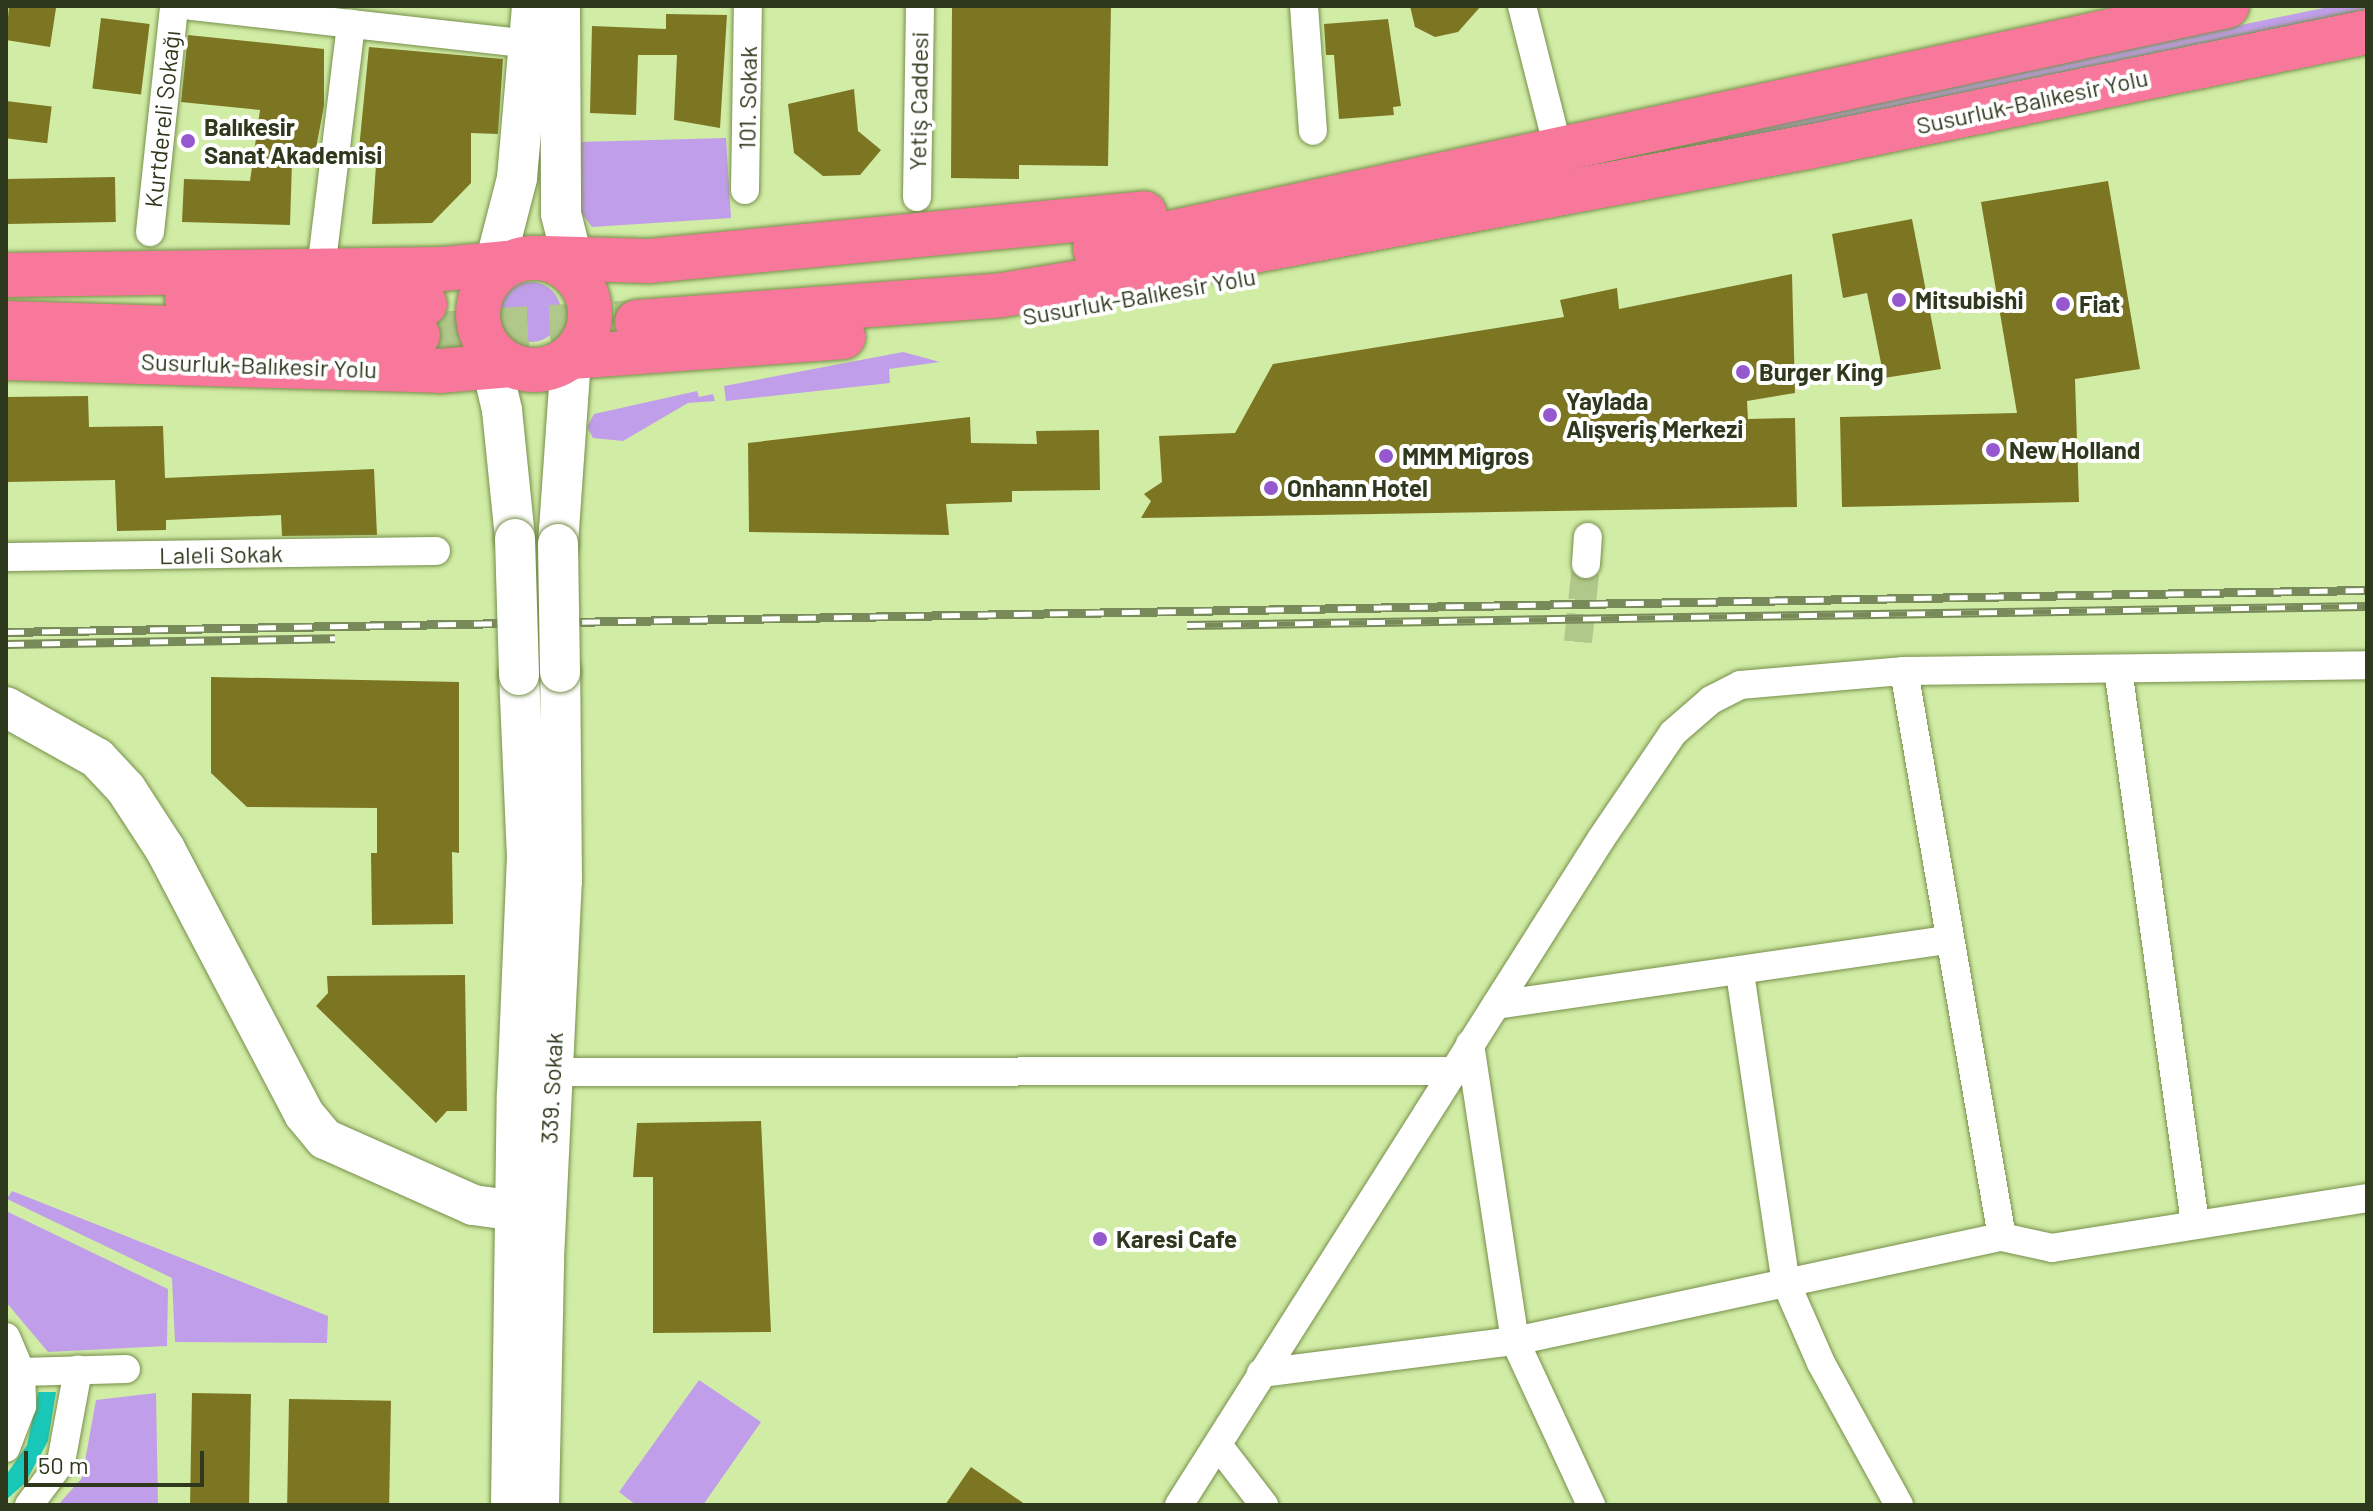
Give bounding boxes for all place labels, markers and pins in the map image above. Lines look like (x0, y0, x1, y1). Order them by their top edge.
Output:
place label: Balıkesir Sanat Akademisi (204, 113, 382, 169)
marker: Balıkesir Sanat Akademisi (179, 132, 197, 150)
place label: Mitsubishi (1915, 286, 2024, 314)
place label: Fiat (2079, 290, 2120, 318)
marker: Mitsubishi (1890, 291, 1908, 309)
marker: Fiat (2054, 295, 2072, 313)
place label: Burger King (1759, 358, 1884, 386)
marker: Burger King (1734, 363, 1752, 381)
place label: Yaylada Alışveriş Merkezi (1566, 387, 1743, 443)
marker: Yaylada Alışveriş Merkezi (1541, 406, 1559, 424)
place label: New Holland (2009, 436, 2140, 464)
marker: New Holland (1984, 441, 2002, 459)
place label: MMM Migros (1402, 442, 1529, 470)
marker: MMM Migros (1377, 447, 1395, 465)
place label: Onhann Hotel (1287, 474, 1428, 502)
marker: Onhann Hotel (1262, 479, 1280, 497)
place label: Karesi Cafe (1116, 1225, 1237, 1253)
marker: Karesi Cafe (1091, 1230, 1109, 1248)

